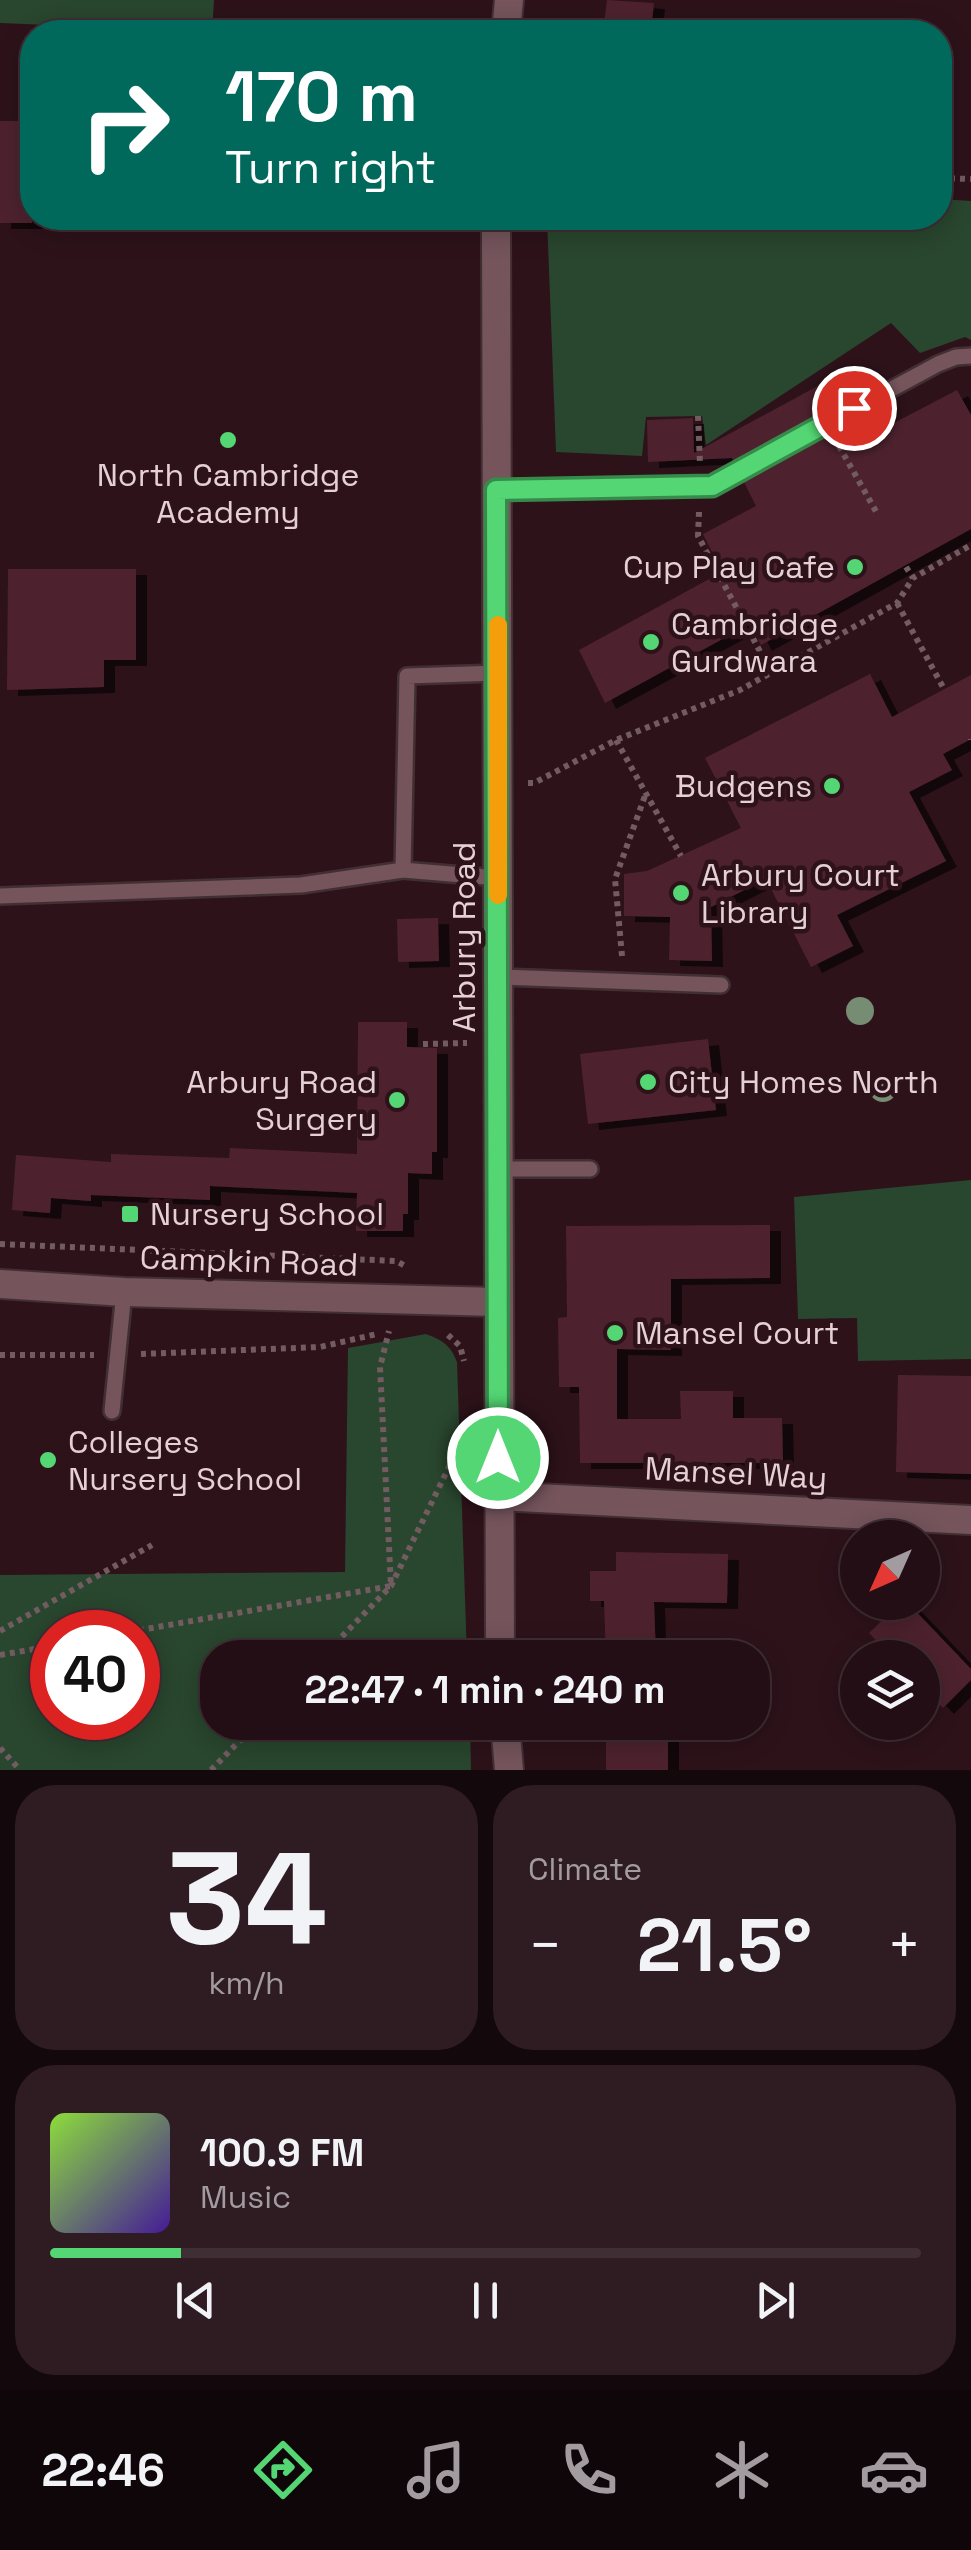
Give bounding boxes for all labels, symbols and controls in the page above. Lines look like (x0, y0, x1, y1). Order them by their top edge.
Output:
text: 170 m (225, 52, 418, 141)
icon: right (60, 60, 190, 190)
text: Turn right (225, 139, 436, 196)
pin (812, 366, 897, 451)
icon: arrive (827, 381, 882, 436)
marker: North Cambridge Academy (217, 429, 239, 451)
place label: North Cambridge Academy (97, 455, 359, 532)
place label: Cup Play Cafe (623, 547, 835, 587)
marker: Cup Play Cafe (844, 556, 866, 578)
place label: Cambridge Gurdwara (671, 604, 838, 681)
marker: Cambridge Gurdwara (640, 631, 662, 653)
place label: Budgens (675, 766, 812, 806)
marker: Budgens (821, 775, 843, 797)
street label: Arbury Road (444, 842, 484, 1032)
place label: Arbury Court Library (701, 855, 900, 932)
marker: Arbury Court Library (670, 882, 692, 904)
place label: Arbury Road Surgery (186, 1062, 377, 1139)
place label: City Homes North (668, 1062, 939, 1102)
marker: City Homes North (637, 1071, 659, 1093)
marker: Arbury Road Surgery (386, 1089, 408, 1111)
place label: Nursery School (150, 1194, 384, 1234)
marker: Nursery School (119, 1203, 141, 1225)
street label: Campkin Road (139, 1237, 359, 1285)
place label: Mansel Court (635, 1313, 839, 1353)
marker: Mansel Court (604, 1322, 626, 1344)
position arrow (446, 1406, 550, 1510)
place label: Colleges Nursery School (68, 1422, 302, 1499)
street label: Mansel Way (644, 1448, 828, 1498)
marker: Colleges Nursery School (37, 1449, 59, 1471)
north arrow (840, 1520, 940, 1620)
map controls (840, 1520, 940, 1740)
speed limit sign: 40 (30, 1610, 160, 1740)
button: layers (840, 1640, 940, 1740)
text: 22:47 · 1 min · 240 m (305, 1666, 665, 1714)
text: 34 (166, 1815, 327, 1981)
text: Climate (528, 1849, 642, 1889)
text: 21.5° (637, 1897, 812, 1993)
text: − (528, 1910, 562, 1980)
text: + (887, 1910, 921, 1980)
text: km/h (208, 1963, 285, 2003)
text: 100.9 FM (200, 2129, 364, 2177)
text: Music (200, 2177, 291, 2217)
icon: previous (168, 2273, 223, 2328)
icon: pause (458, 2273, 513, 2328)
icon: next (748, 2273, 803, 2328)
icon: directions (248, 2435, 318, 2505)
icon: music (401, 2435, 471, 2505)
icon: phone (554, 2435, 624, 2505)
icon: climate (707, 2435, 777, 2505)
icon: car (859, 2435, 929, 2505)
text: 22:46 (41, 2442, 165, 2499)

